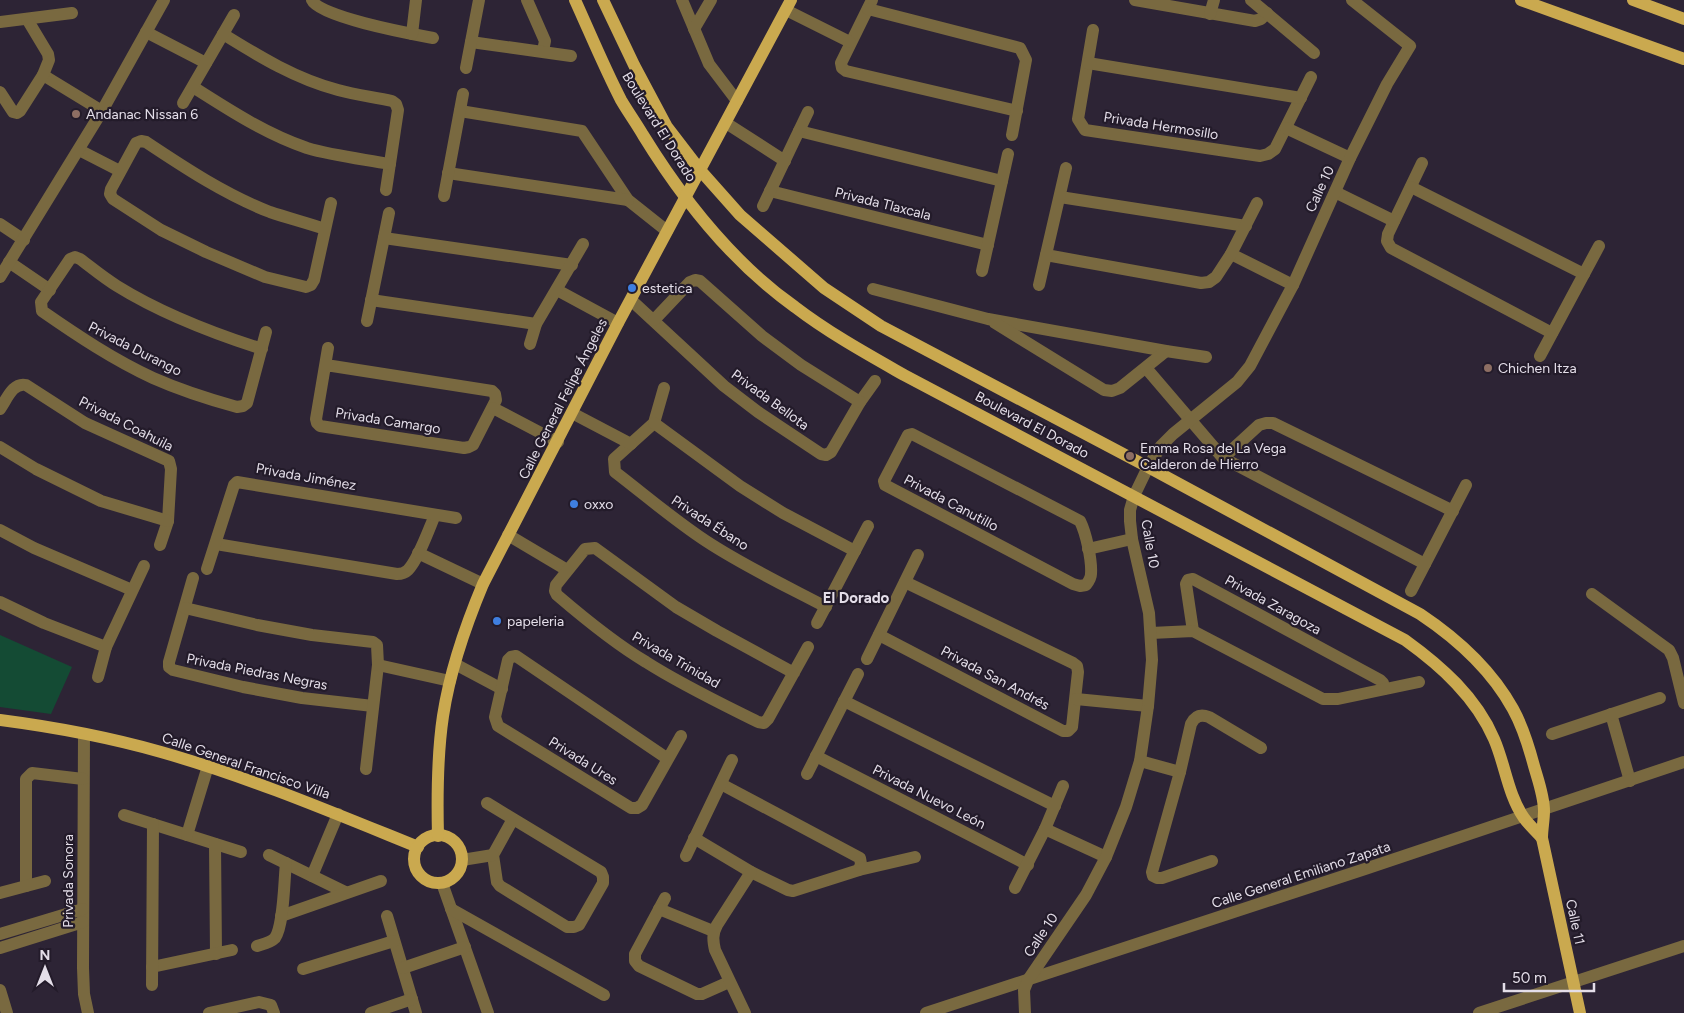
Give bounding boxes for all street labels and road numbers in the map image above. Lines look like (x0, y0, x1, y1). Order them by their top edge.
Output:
street label: Boulevard El Dorado (618, 69, 700, 185)
street label: Privada Hermosillo (1102, 109, 1220, 143)
street label: Calle 10 (1302, 163, 1338, 215)
street label: Privada Tlaxcala (833, 184, 933, 224)
street label: Calle General Felipe Ángeles (515, 316, 611, 482)
street label: Privada Durango (85, 318, 185, 380)
street label: Privada Bellota (728, 366, 812, 434)
street label: Boulevard El Dorado (972, 388, 1092, 462)
street label: Privada Coahuila (76, 393, 176, 455)
street label: Privada Camargo (334, 404, 442, 438)
street label: Privada Jiménez (255, 460, 358, 494)
street label: Privada Canutillo (901, 471, 1001, 535)
street label: Privada Ébano (668, 492, 752, 554)
street label: Calle 10 (1137, 518, 1163, 570)
street label: Privada Zaragoza (1222, 572, 1324, 638)
street label: Privada Trinidad (629, 628, 723, 692)
street label: Privada San Andrés (938, 642, 1052, 714)
street label: Privada Piedras Negras (185, 650, 329, 694)
street label: Calle General Francisco Villa (160, 729, 332, 803)
street label: Privada Ures (545, 733, 621, 789)
street label: Privada Nuevo León (870, 761, 989, 833)
street label: Privada Sonora (60, 834, 77, 928)
street label: Calle General Emiliano Zapata (1210, 838, 1392, 912)
street label: Calle 11 (1562, 898, 1588, 946)
street label: Calle 10 (1020, 910, 1062, 960)

